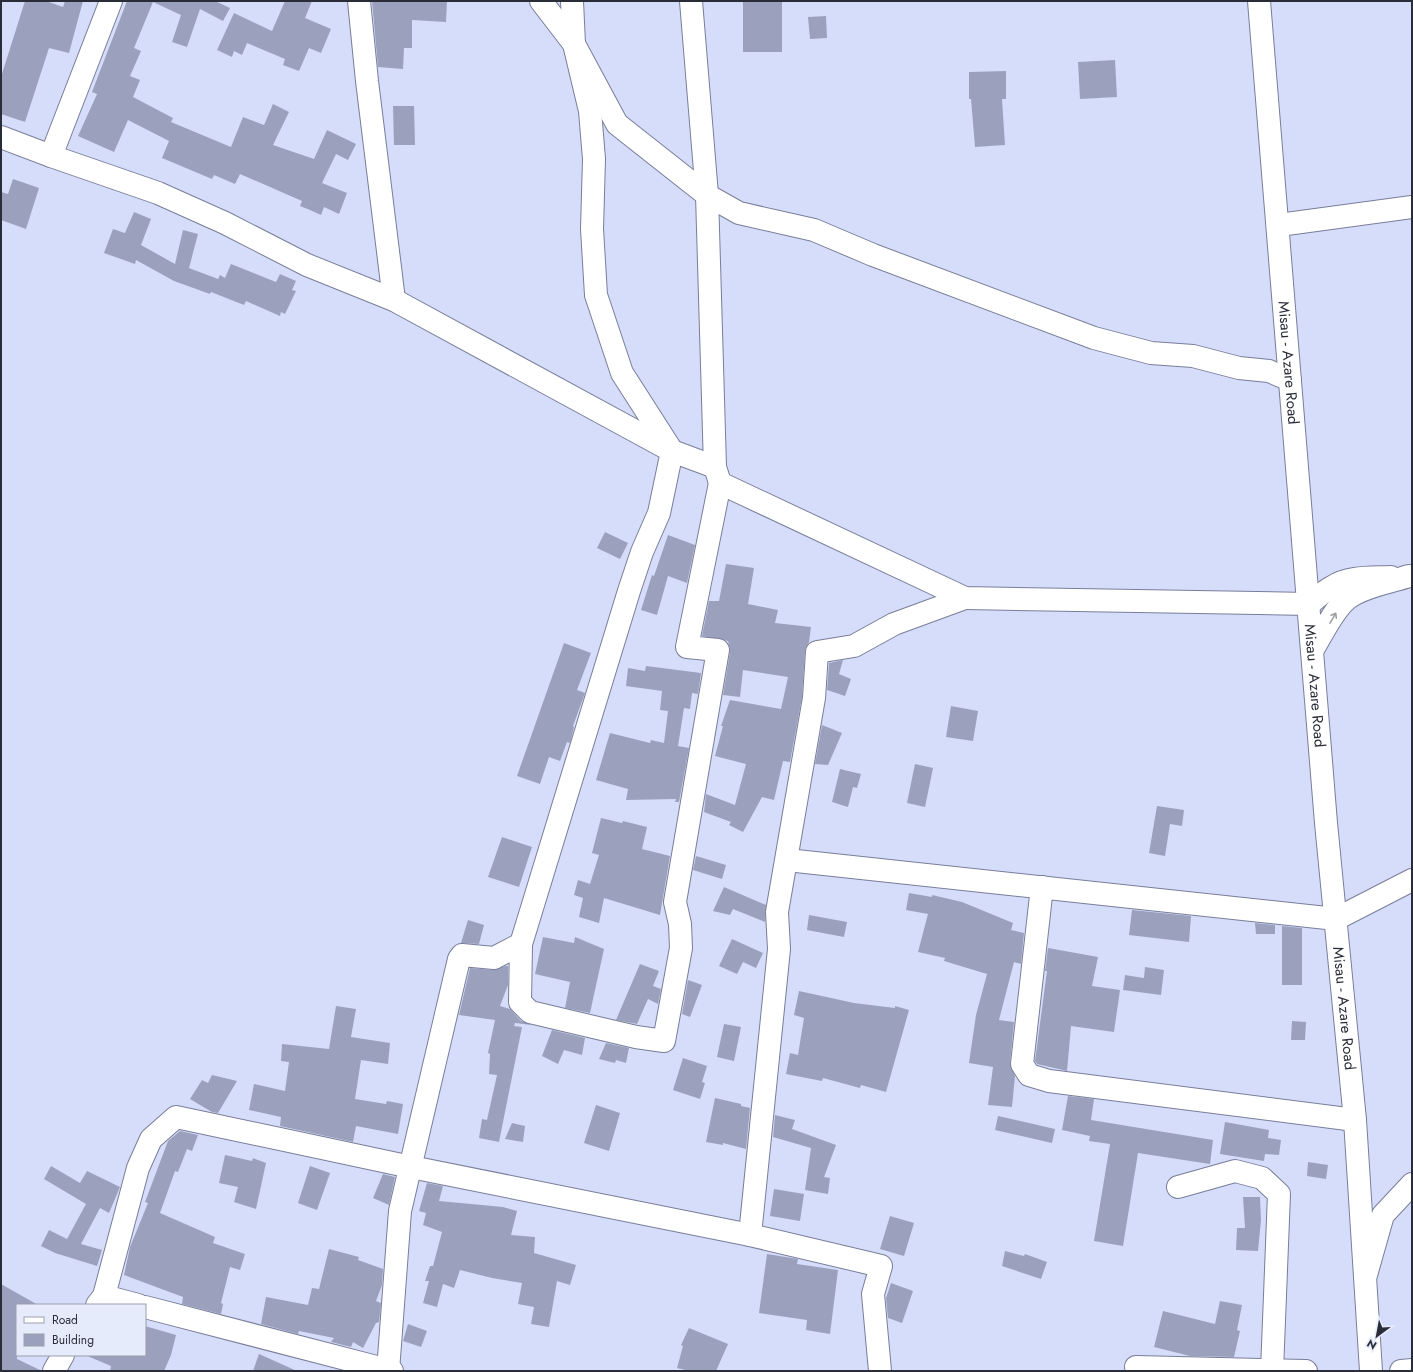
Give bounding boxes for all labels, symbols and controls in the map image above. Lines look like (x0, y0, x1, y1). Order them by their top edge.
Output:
street label: Misau - Azare Road (1272, 300, 1304, 425)
one-way arrow (1329, 612, 1337, 624)
street label: Misau - Azare Road (1299, 623, 1331, 748)
street label: Misau - Azare Road (1327, 946, 1361, 1071)
legend (16, 1304, 146, 1356)
text: Road (52, 1311, 78, 1329)
north arrow (1357, 1316, 1397, 1356)
text: Building (52, 1331, 94, 1349)
text: N (1364, 1335, 1380, 1354)

